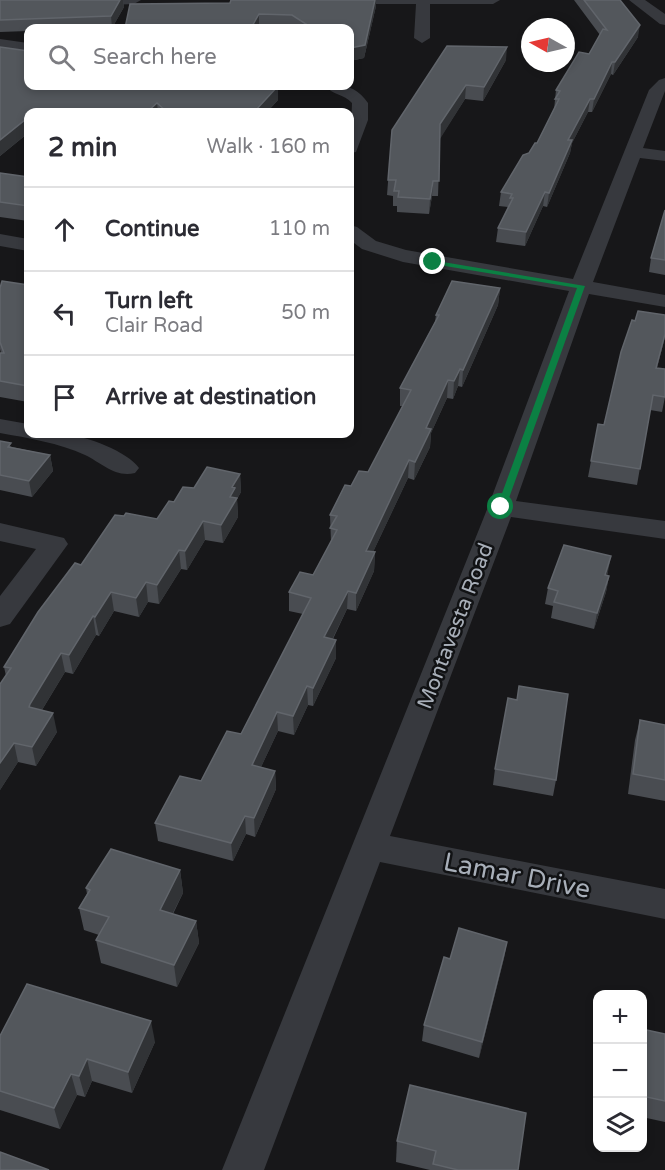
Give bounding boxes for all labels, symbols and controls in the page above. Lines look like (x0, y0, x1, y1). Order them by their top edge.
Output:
north arrow (521, 18, 575, 72)
search box (24, 24, 354, 90)
icon: search (45, 41, 78, 74)
text: Search here (93, 44, 217, 70)
text: 2 min (48, 132, 117, 163)
text: Walk · 160 m (207, 135, 330, 159)
icon: ahead (48, 213, 81, 246)
text: Continue (105, 216, 200, 242)
text: 110 m (269, 217, 330, 241)
route end (419, 248, 445, 274)
text: Turn left (105, 288, 193, 314)
icon: left (48, 297, 81, 330)
text: 50 m (281, 301, 330, 325)
text: Clair Road (105, 314, 203, 338)
icon: arrive (48, 381, 81, 414)
text: Arrive at destination (105, 384, 316, 410)
route start (487, 493, 513, 519)
street label: Montavesta Road (412, 540, 499, 713)
street label: Lamar Drive (441, 846, 593, 905)
map controls (593, 990, 647, 1152)
button: + (593, 990, 647, 1044)
button: − (593, 1044, 647, 1098)
button: layers (593, 1098, 647, 1152)

